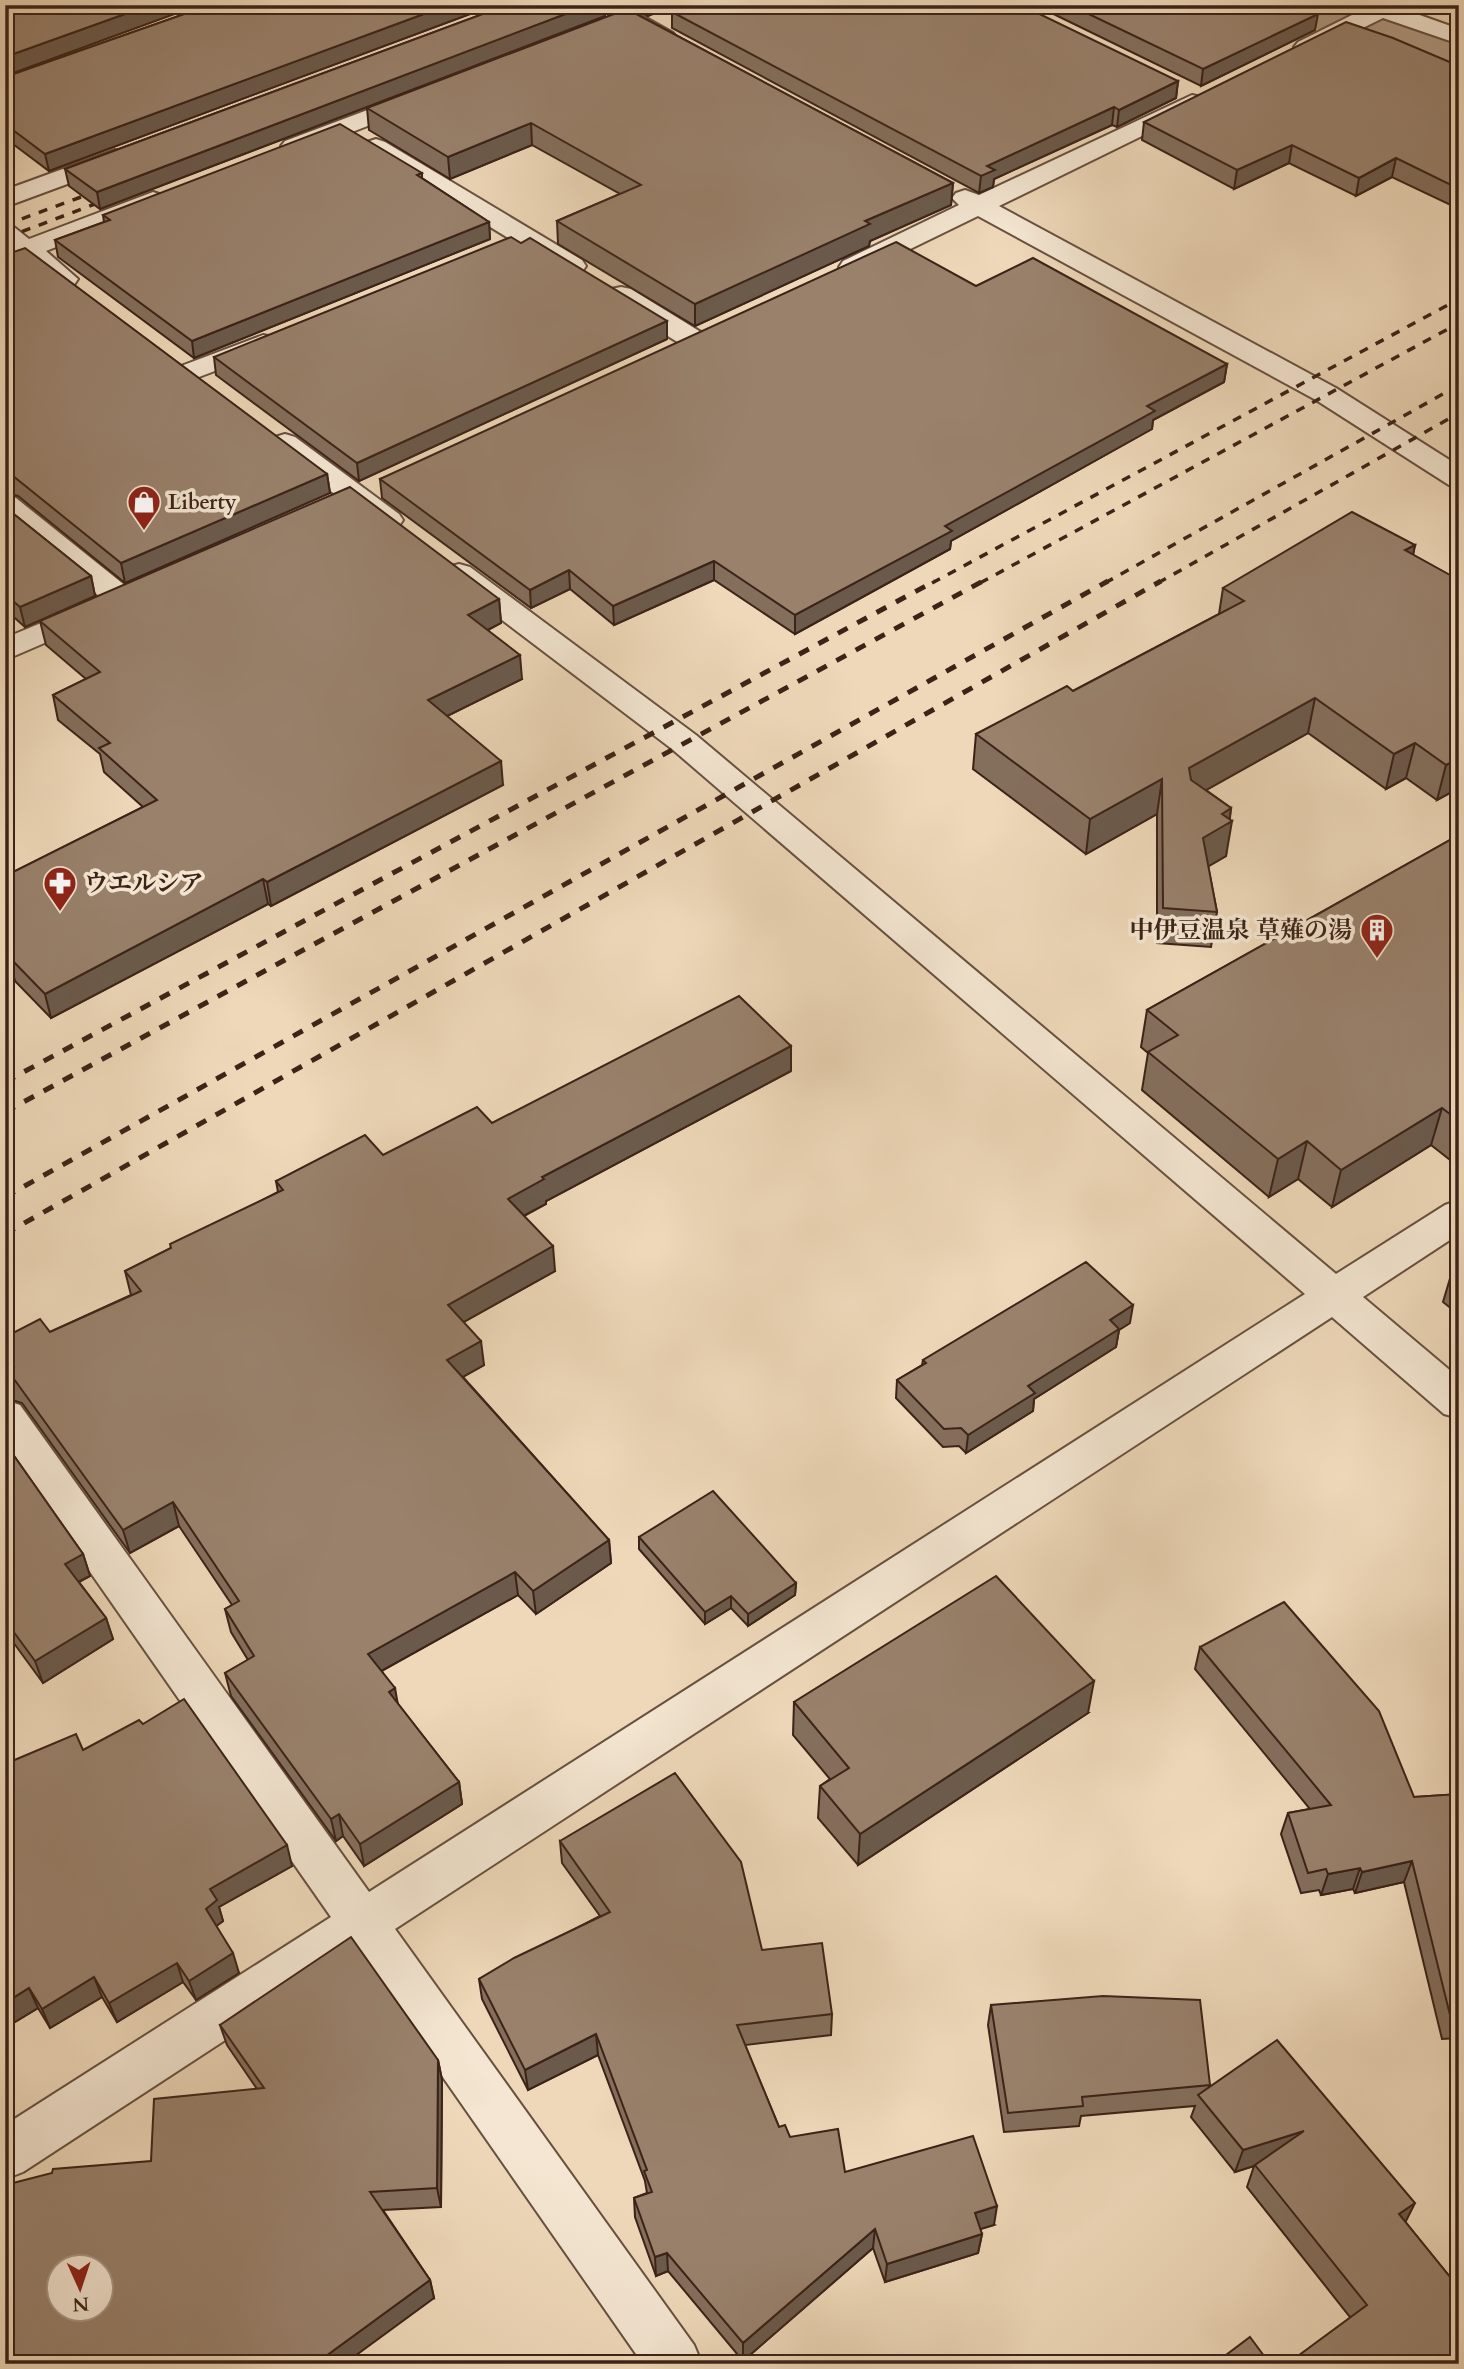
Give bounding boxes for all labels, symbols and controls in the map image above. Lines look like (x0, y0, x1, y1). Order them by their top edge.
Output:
shop icon: Liberty (125, 483, 163, 532)
place label: Liberty (168, 488, 237, 517)
pharmacy icon: ウエルシア (41, 864, 79, 913)
place label: ウエルシア (84, 867, 203, 900)
building icon: 中伊豆温泉 草薙の湯 (1358, 911, 1396, 960)
place label: 中伊豆温泉 草薙の湯 (1130, 914, 1352, 947)
north arrow (46, 2254, 116, 2324)
text: N (71, 2291, 90, 2317)

